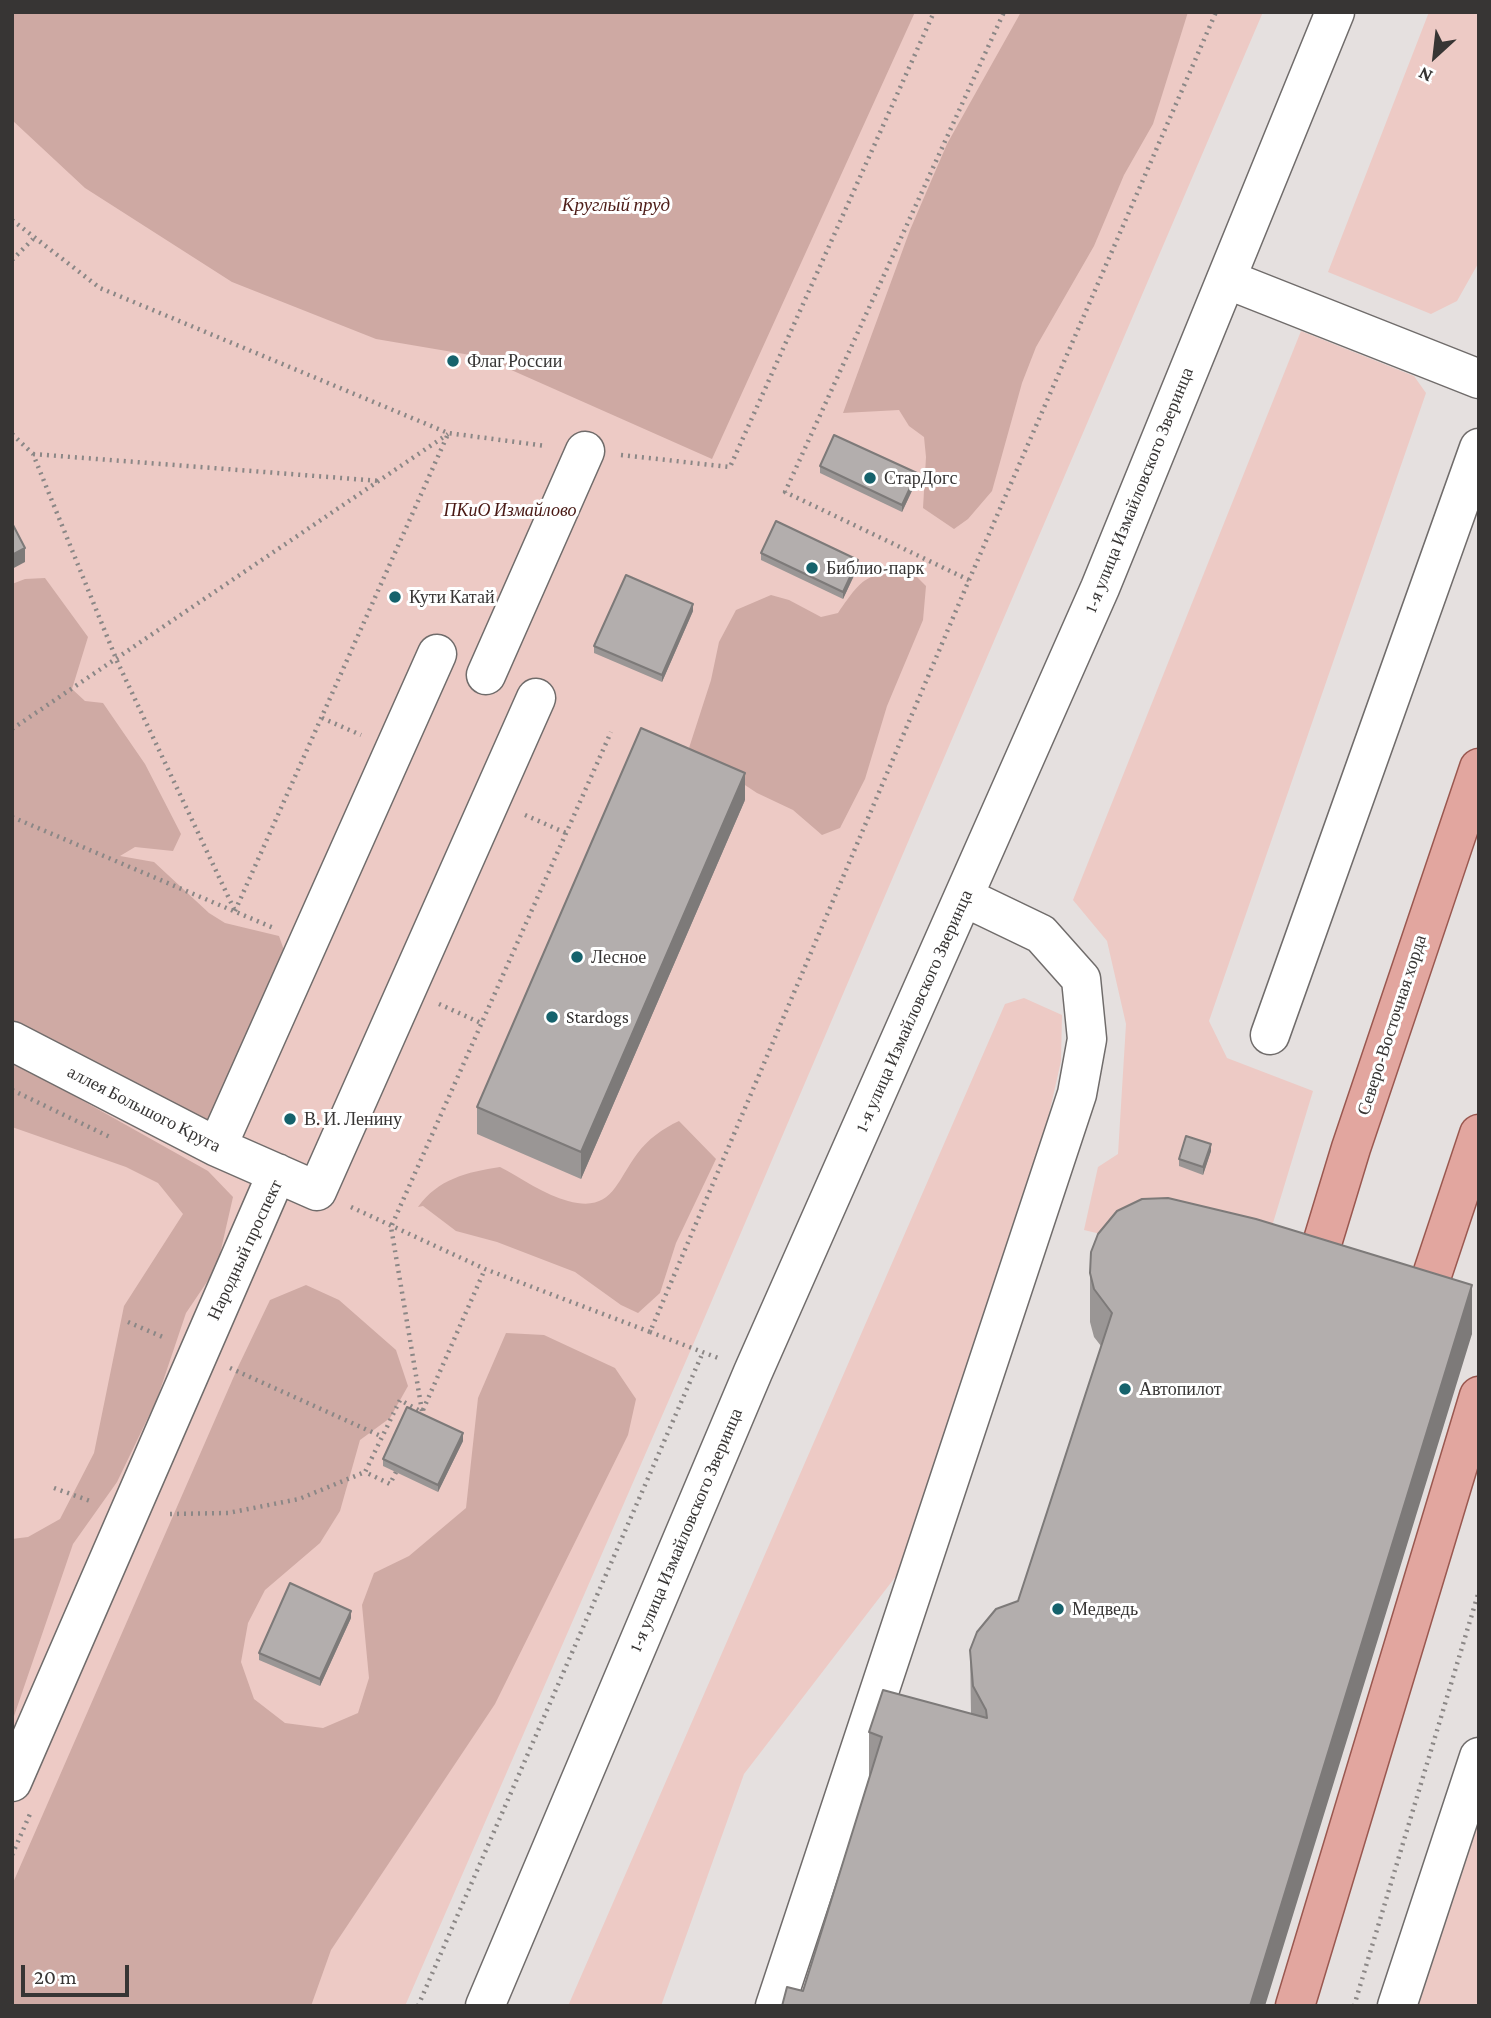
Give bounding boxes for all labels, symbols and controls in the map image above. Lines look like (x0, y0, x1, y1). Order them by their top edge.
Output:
north arrow (1400, 21, 1470, 91)
text: N (1415, 63, 1436, 87)
water label: Круглый пруд (562, 194, 670, 216)
place label: Флаг России (467, 350, 562, 372)
marker: Флаг России (445, 353, 461, 369)
street label: 1-я улица Измайловского Зверинца (1080, 364, 1198, 616)
place label: СтарДогс (884, 467, 957, 489)
marker: СтарДогс (862, 470, 878, 486)
park label: ПКиО Измайлово (443, 499, 577, 521)
place label: Библио-парк (826, 557, 924, 579)
marker: Библио-парк (804, 560, 820, 576)
place label: Кути Катай (409, 586, 495, 608)
marker: Кути Катай (387, 589, 403, 605)
street label: 1-я улица Измайловского Зверинца (851, 887, 977, 1135)
street label: Северо-Восточная хорда (1353, 932, 1431, 1118)
place label: Лесное (591, 946, 646, 968)
marker: Лесное (569, 949, 585, 965)
place label: Stardogs (566, 1006, 629, 1028)
marker: Stardogs (544, 1009, 560, 1025)
street label: аллея Большого Круга (64, 1061, 224, 1157)
place label: В. И. Ленину (304, 1108, 402, 1130)
marker: В. И. Ленину (282, 1111, 298, 1127)
street label: Народный проспект (203, 1176, 287, 1324)
place label: Автопилот (1139, 1378, 1222, 1400)
marker: Автопилот (1117, 1381, 1133, 1397)
street label: 1-я улица Измайловского Зверинца (625, 1405, 747, 1655)
place label: Медведь (1072, 1598, 1138, 1620)
marker: Медведь (1050, 1601, 1066, 1617)
scale bar (24, 1952, 133, 1996)
text: 20 m (34, 1965, 77, 1989)

